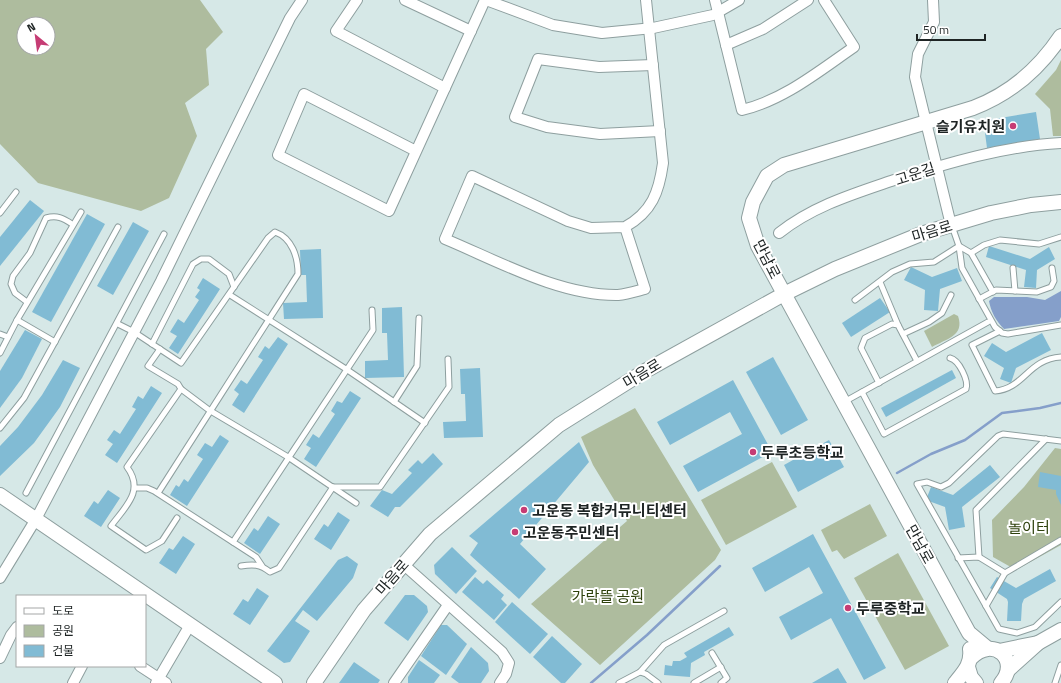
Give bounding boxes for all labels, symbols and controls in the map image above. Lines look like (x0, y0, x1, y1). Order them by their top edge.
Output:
north arrow (16, 16, 56, 56)
scale bar (917, 16, 985, 42)
text: N (24, 18, 38, 36)
text: 50 m (923, 20, 949, 39)
place label: 슬기유치원 (936, 115, 1005, 138)
marker: 슬기유치원 (1008, 121, 1018, 131)
street label: 고운길 (892, 157, 938, 191)
street label: 마음로 (909, 214, 955, 248)
street label: 만남로 (747, 235, 787, 283)
street label: 마음로 (618, 352, 666, 394)
place label: 두루초등학교 (761, 441, 844, 464)
marker: 두루초등학교 (748, 447, 758, 457)
place label: 고운동 복합커뮤니티센터 (532, 499, 687, 522)
marker: 고운동 복합커뮤니티센터 (519, 505, 529, 515)
park label: 놀이터 (1008, 516, 1050, 539)
street label: 만남로 (900, 520, 940, 568)
place label: 고운동주민센터 (523, 521, 620, 544)
marker: 고운동주민센터 (510, 527, 520, 537)
street label: 마음로 (370, 554, 414, 600)
park label: 가락뜰 공원 (572, 585, 644, 608)
legend (16, 595, 146, 667)
place label: 두루중학교 (856, 597, 925, 620)
text: 도로 (52, 601, 74, 620)
marker: 두루중학교 (843, 603, 853, 613)
text: 공원 (52, 621, 74, 640)
text: 건물 (52, 641, 74, 660)

